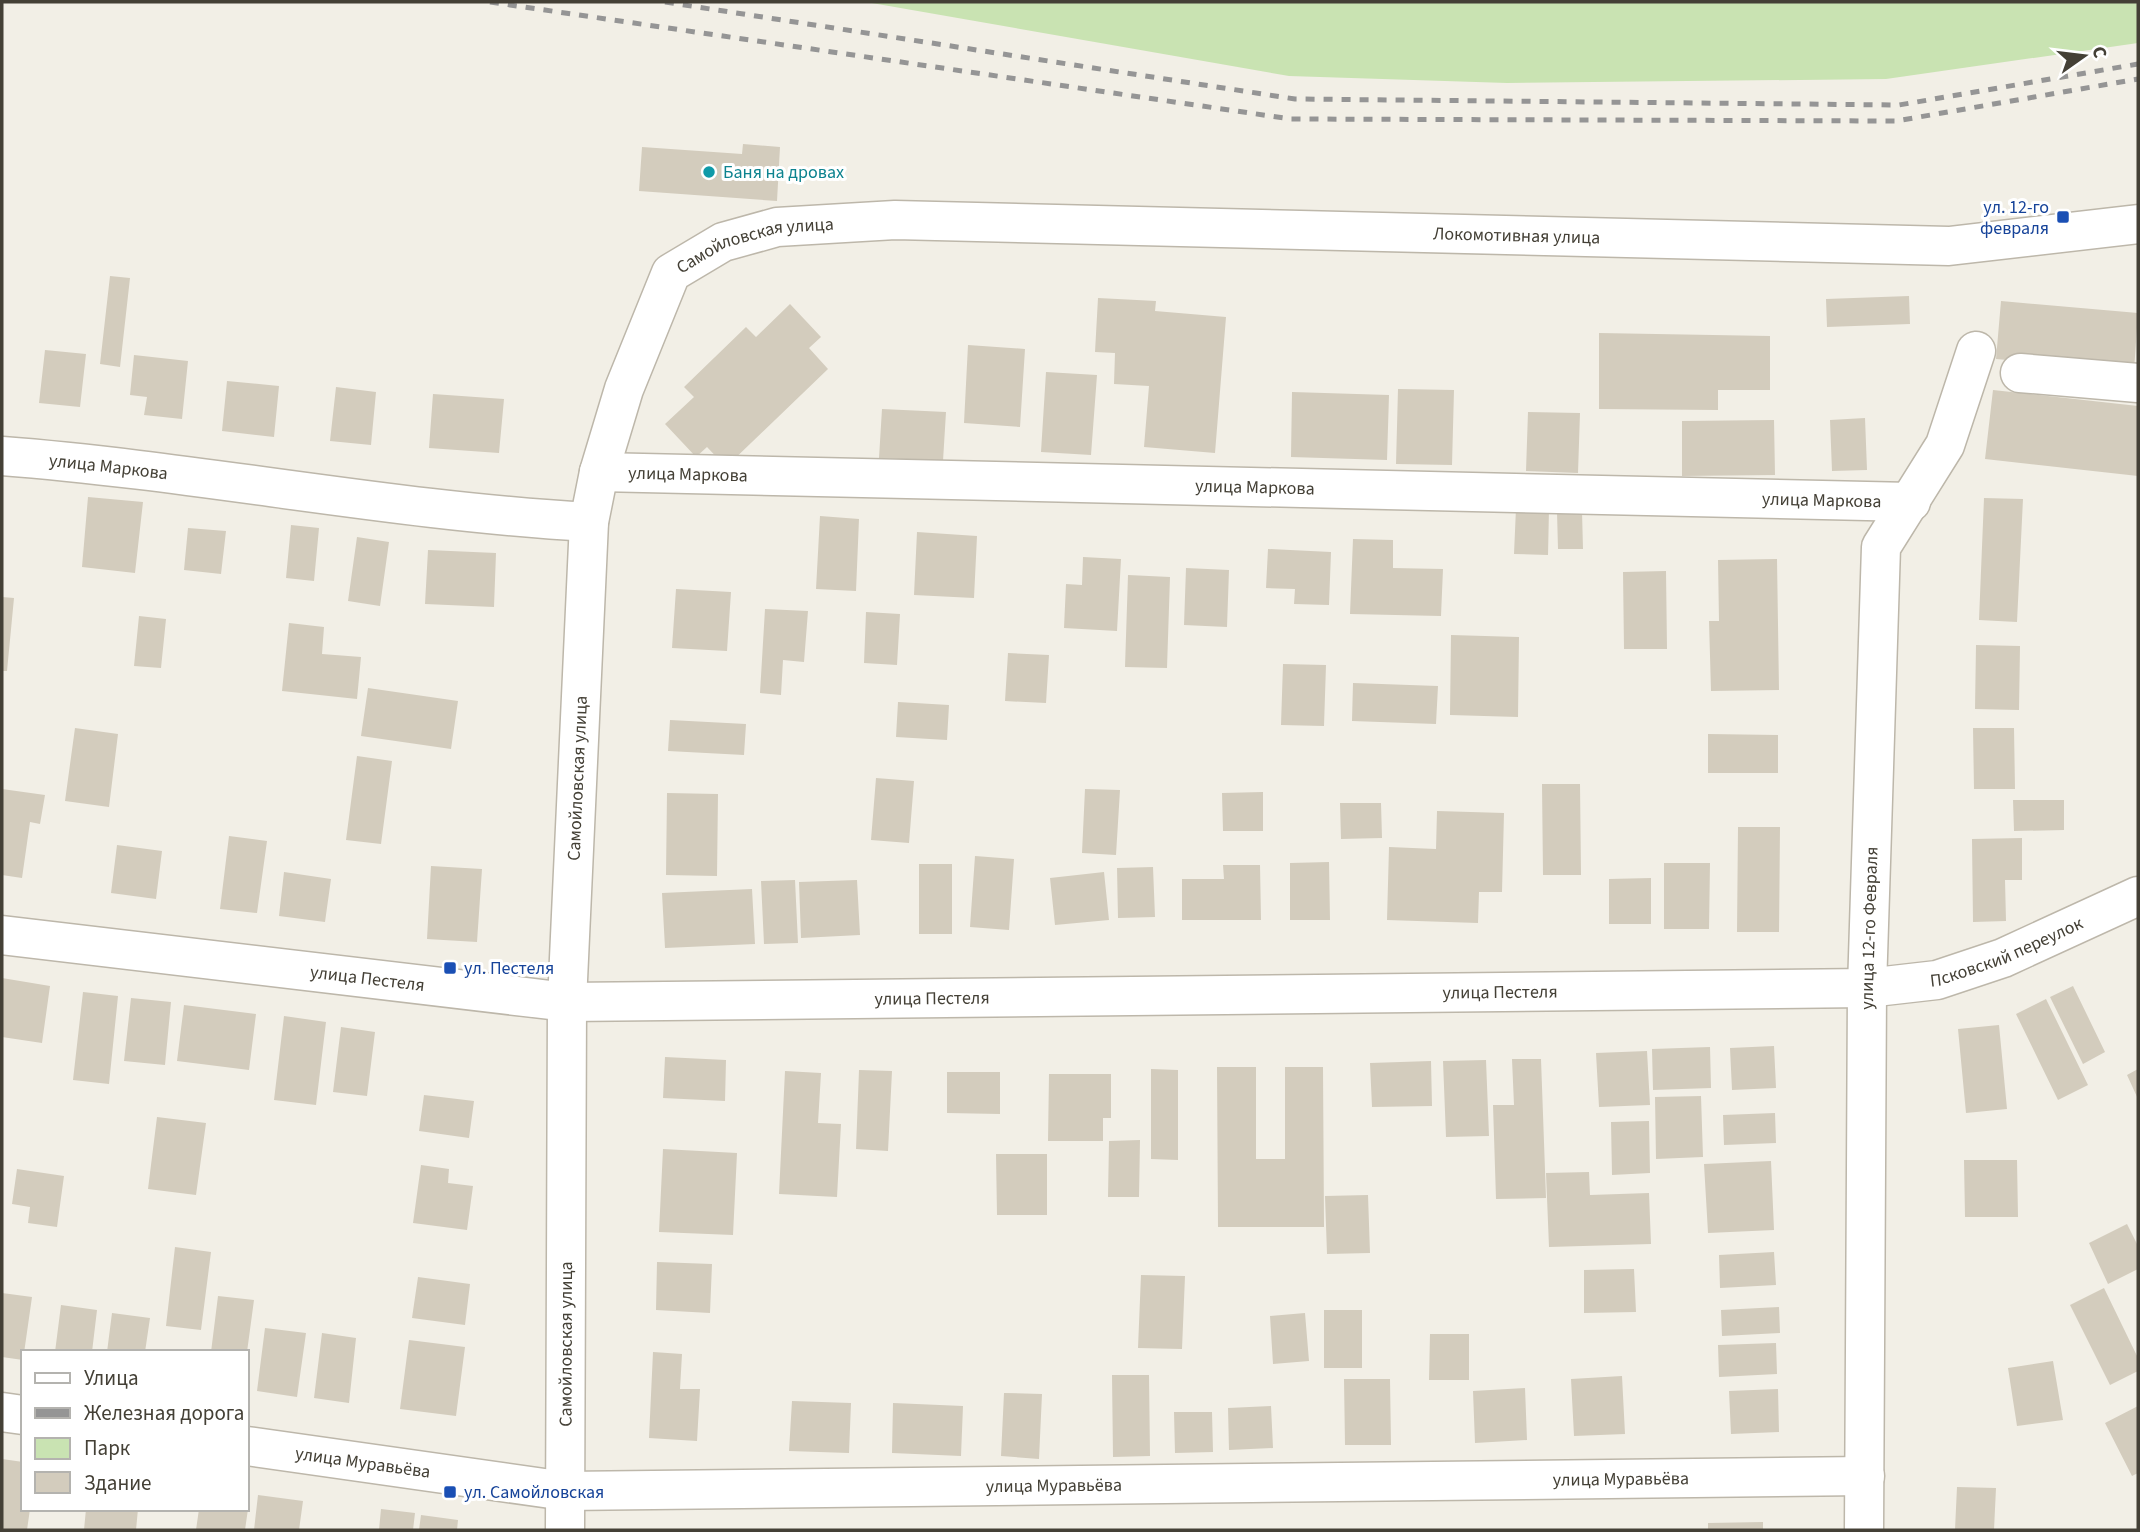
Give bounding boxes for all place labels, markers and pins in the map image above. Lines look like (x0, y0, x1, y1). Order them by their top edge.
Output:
place label: Баня на дровах (723, 160, 844, 185)
marker: Баня на дровах (701, 164, 717, 180)
place label: ул. 12-го февраля (1980, 195, 2049, 241)
marker: ул. 12-го февраля (2055, 209, 2071, 225)
place label: ул. Пестеля (464, 956, 554, 981)
marker: ул. Пестеля (442, 960, 458, 976)
place label: ул. Самойловская (464, 1480, 604, 1505)
marker: ул. Самойловская (442, 1484, 458, 1500)

